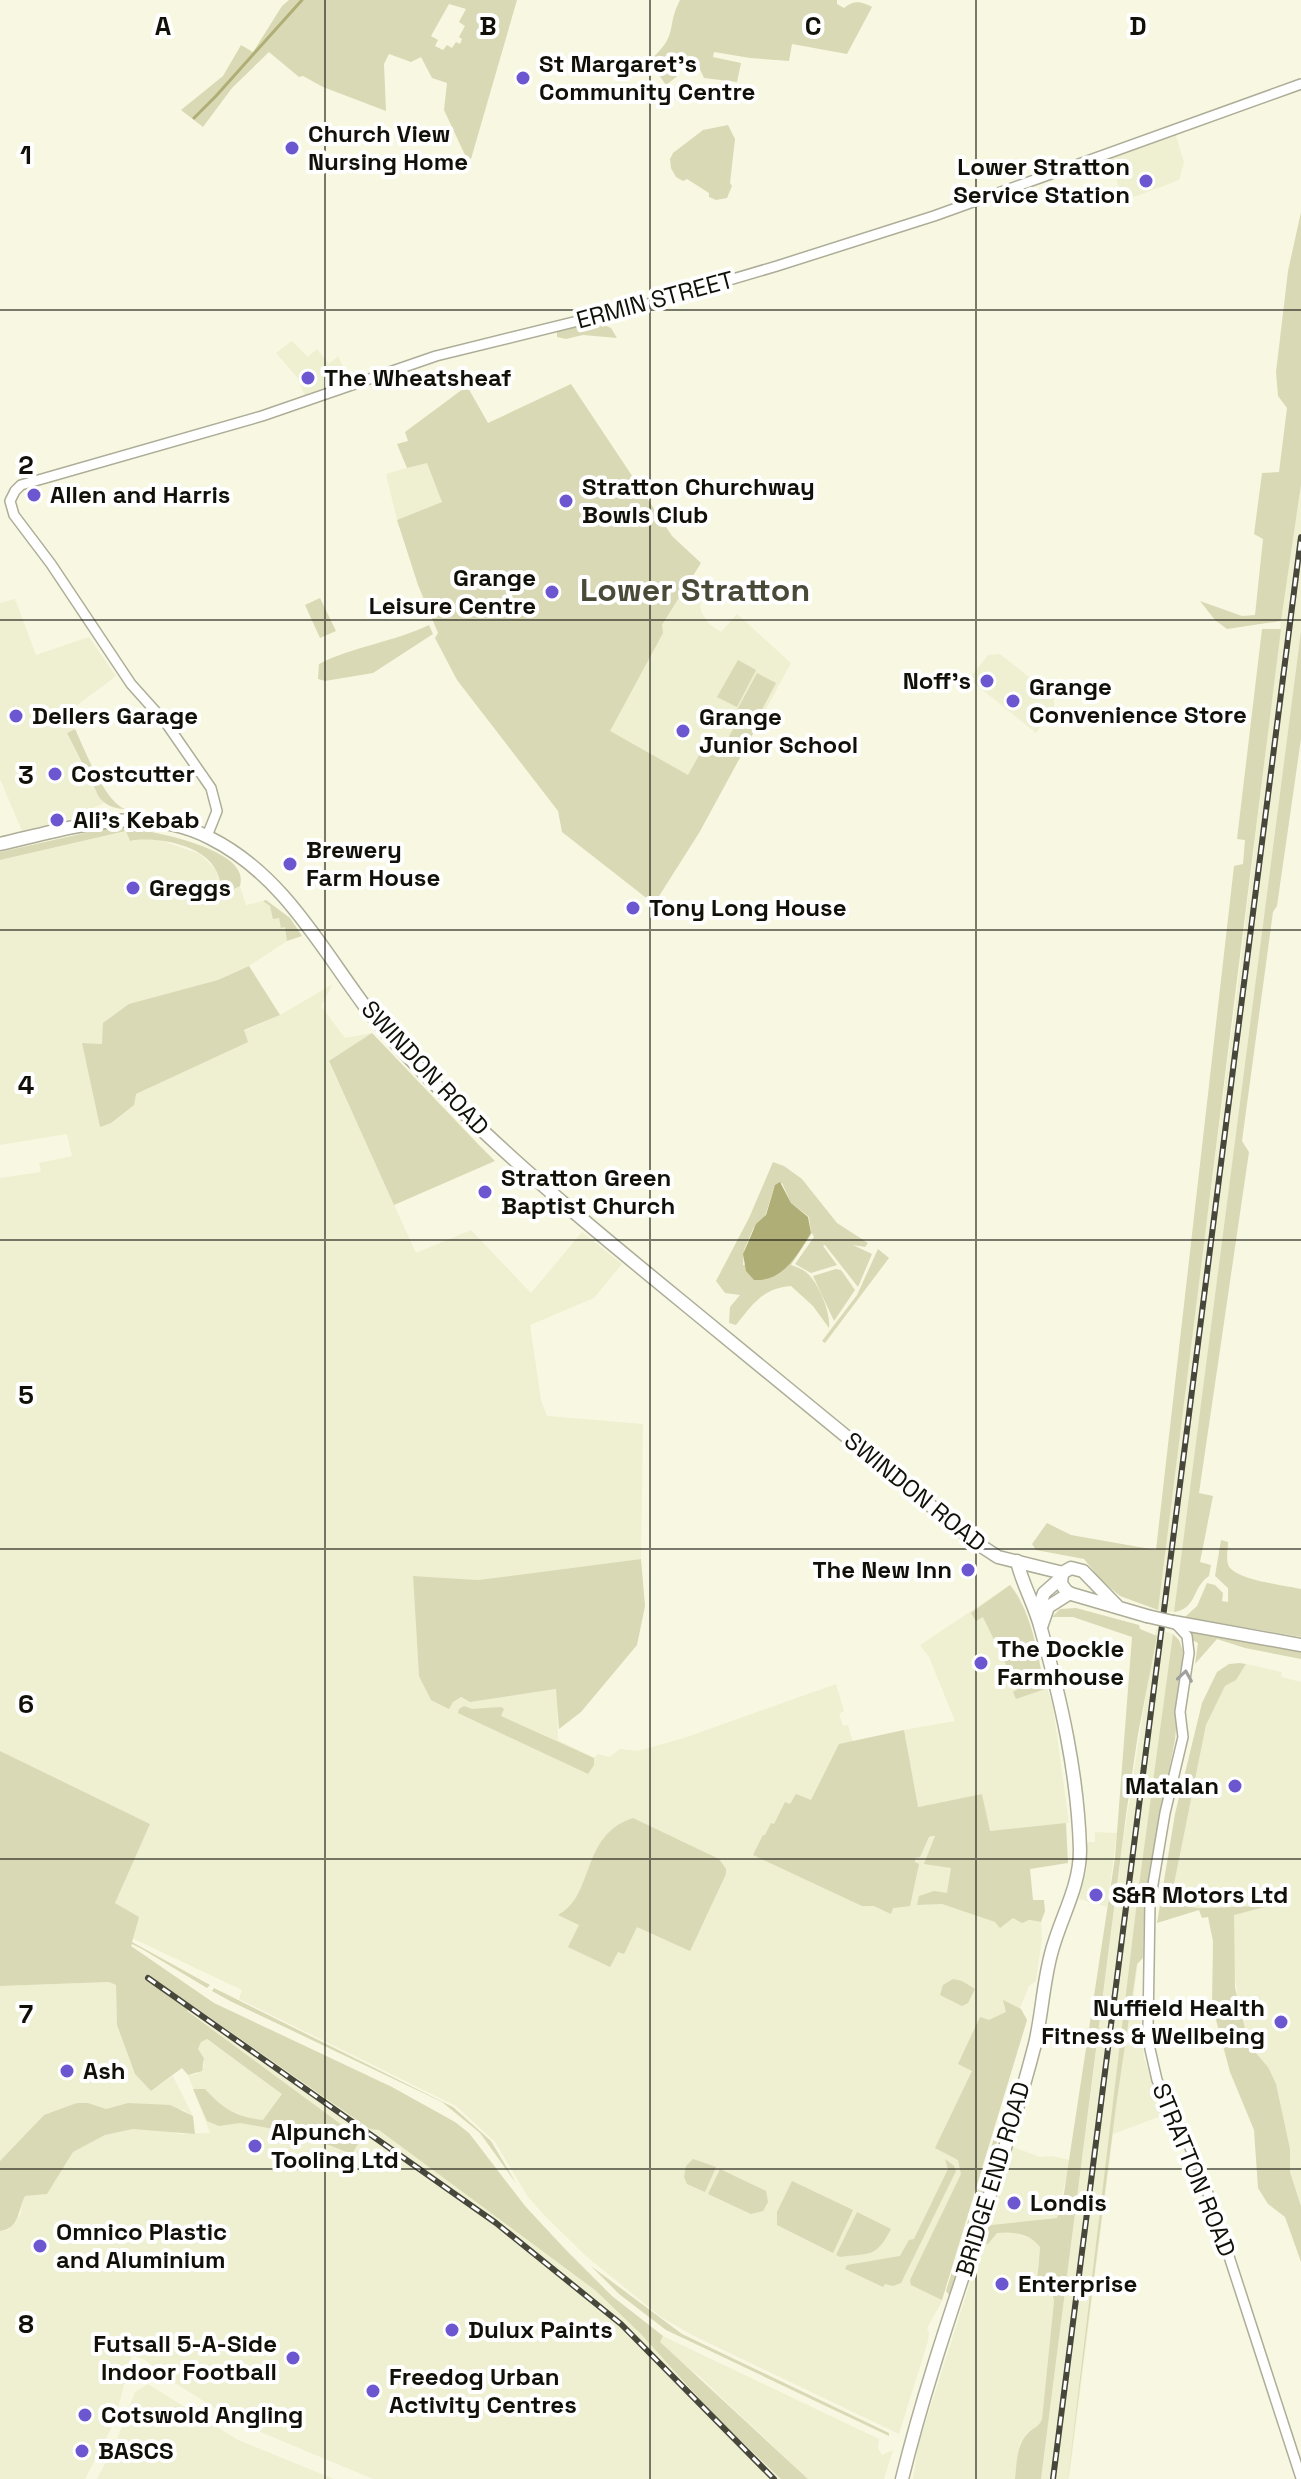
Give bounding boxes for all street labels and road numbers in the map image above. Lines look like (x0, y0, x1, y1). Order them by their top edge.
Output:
street label: ERMIN STREET (573, 264, 737, 335)
street label: SWINDON ROAD (355, 994, 496, 1142)
street label: SWINDON ROAD (838, 1425, 993, 1558)
street label: BRIDGE END ROAD (948, 2078, 1037, 2280)
street label: STRATTON ROAD (1146, 2079, 1243, 2261)

